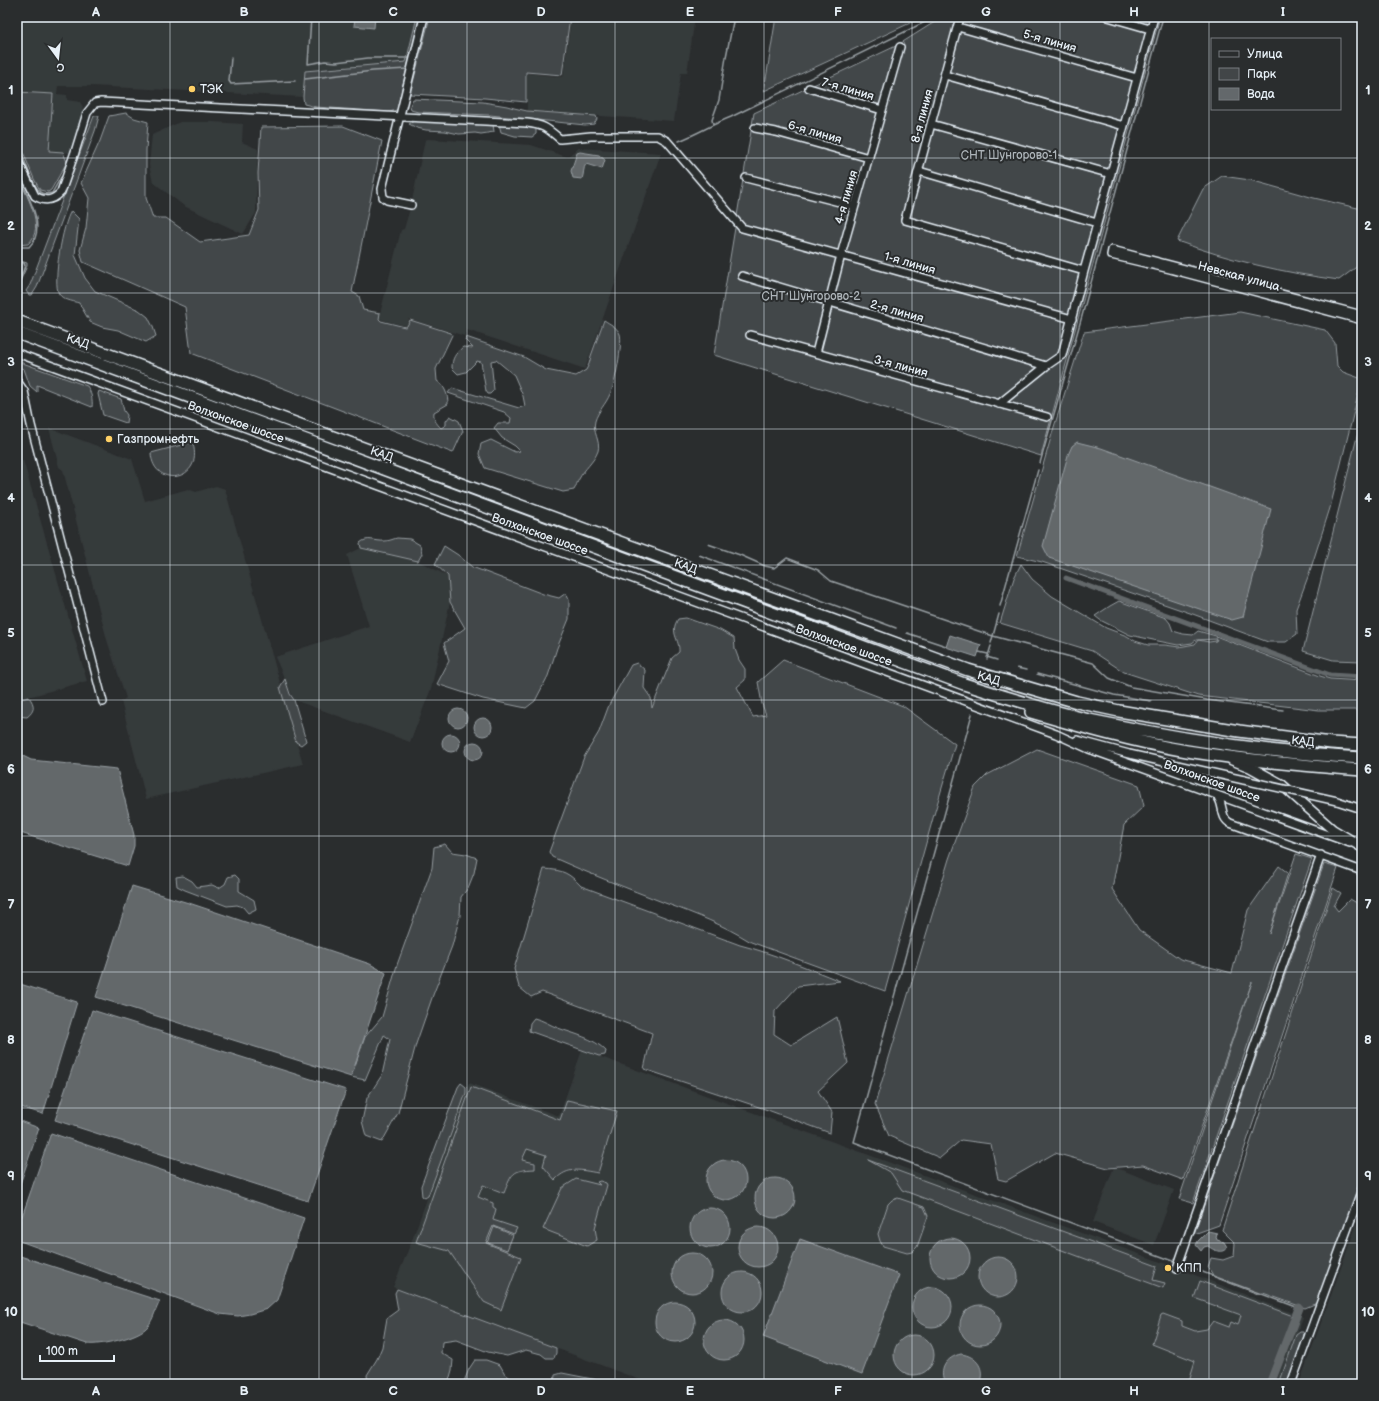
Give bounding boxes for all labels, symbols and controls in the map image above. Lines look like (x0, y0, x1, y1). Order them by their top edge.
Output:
text: A (91, 4, 100, 20)
text: B (239, 4, 249, 20)
text: C (388, 4, 398, 20)
text: D (536, 4, 546, 20)
text: E (686, 4, 695, 20)
text: F (834, 4, 842, 20)
text: G (981, 4, 991, 20)
text: H (1129, 4, 1139, 20)
text: I (1281, 4, 1285, 20)
street label: 5-я линия (1021, 27, 1079, 56)
north arrow (38, 38, 78, 78)
legend (1211, 38, 1341, 110)
text: Улица (1247, 47, 1283, 62)
text: С (55, 60, 66, 75)
text: Парк (1247, 67, 1277, 82)
street label: 7-я линия (820, 75, 876, 104)
text: 1 (8, 82, 14, 98)
place label: ТЭК (200, 82, 223, 97)
text: 1 (1365, 82, 1371, 98)
marker: ТЭК (187, 84, 197, 94)
street label: 8-я линия (908, 87, 937, 145)
text: Вода (1247, 87, 1275, 102)
street label: 6-я линия (786, 118, 844, 147)
park label: СНТ Шунгорово-1 (961, 148, 1057, 163)
street label: 4-я линия (832, 168, 861, 226)
text: 2 (7, 218, 15, 234)
text: 2 (1364, 218, 1372, 234)
street label: 1-я линия (883, 249, 938, 278)
street label: Невская улица (1196, 258, 1281, 295)
park label: СНТ Шунгорово-2 (762, 289, 860, 304)
street label: 2-я линия (868, 297, 926, 326)
street label: КАД (64, 330, 92, 353)
street label: 3-я линия (872, 352, 930, 381)
text: 3 (7, 354, 15, 370)
text: 3 (1364, 354, 1372, 370)
street label: Волхонское шоссе (186, 398, 286, 447)
place label: Газпромнефть (117, 432, 199, 447)
marker: Газпромнефть (104, 434, 114, 444)
street label: КАД (368, 443, 396, 466)
text: 4 (7, 490, 15, 506)
text: 4 (1364, 490, 1372, 506)
street label: Волхонское шоссе (490, 510, 590, 559)
street label: КАД (672, 555, 700, 578)
street label: Волхонское шоссе (794, 621, 894, 670)
text: 5 (7, 625, 15, 641)
text: 5 (1364, 625, 1372, 641)
street label: КАД (975, 668, 1003, 689)
street label: КАД (1290, 733, 1316, 750)
street label: Волхонское шоссе (1162, 757, 1262, 806)
text: 6 (7, 761, 15, 777)
text: 6 (1364, 761, 1372, 777)
text: 7 (7, 897, 15, 913)
text: 7 (1364, 897, 1372, 913)
text: 8 (7, 1032, 15, 1048)
text: 8 (1364, 1032, 1372, 1048)
text: 9 (7, 1168, 15, 1184)
text: 9 (1364, 1168, 1372, 1184)
place label: КПП (1176, 1261, 1202, 1276)
marker: КПП (1163, 1263, 1173, 1273)
text: 10 (4, 1304, 18, 1320)
text: 10 (1361, 1304, 1375, 1320)
scale bar (40, 1337, 114, 1363)
text: 100 m (46, 1344, 78, 1359)
text: A (91, 1383, 100, 1399)
text: B (239, 1383, 249, 1399)
text: C (388, 1383, 398, 1399)
text: D (536, 1383, 546, 1399)
text: E (686, 1383, 695, 1399)
text: F (834, 1383, 842, 1399)
text: G (981, 1383, 991, 1399)
text: H (1129, 1383, 1139, 1399)
text: I (1281, 1383, 1285, 1399)

